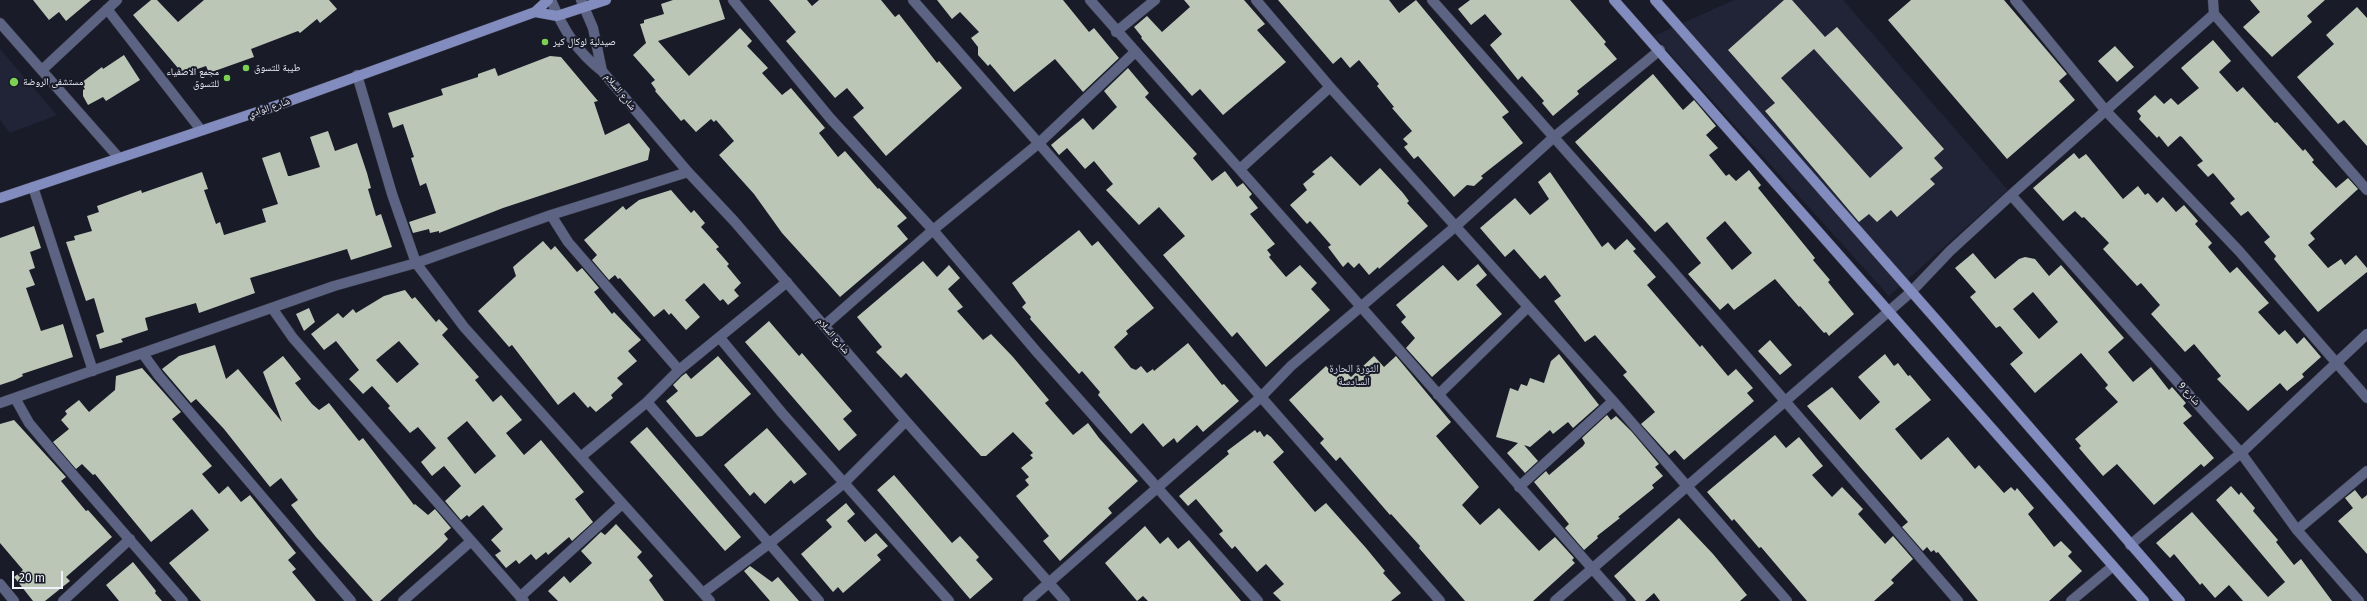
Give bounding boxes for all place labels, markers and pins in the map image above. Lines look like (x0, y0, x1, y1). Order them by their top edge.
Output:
place label: صيدلية لوكال كير (553, 36, 616, 48)
marker: صيدلية لوكال كير (540, 37, 550, 47)
place label: طيبة للتسوق (254, 62, 300, 74)
marker: طيبة للتسوق (241, 63, 251, 73)
place label: مجمع الاصفياء للتسوق (166, 66, 219, 90)
marker: مجمع الاصفياء للتسوق (222, 73, 232, 83)
marker: مستشفى الروضة (8, 76, 20, 88)
place label: مستشفى الروضة (23, 76, 83, 88)

